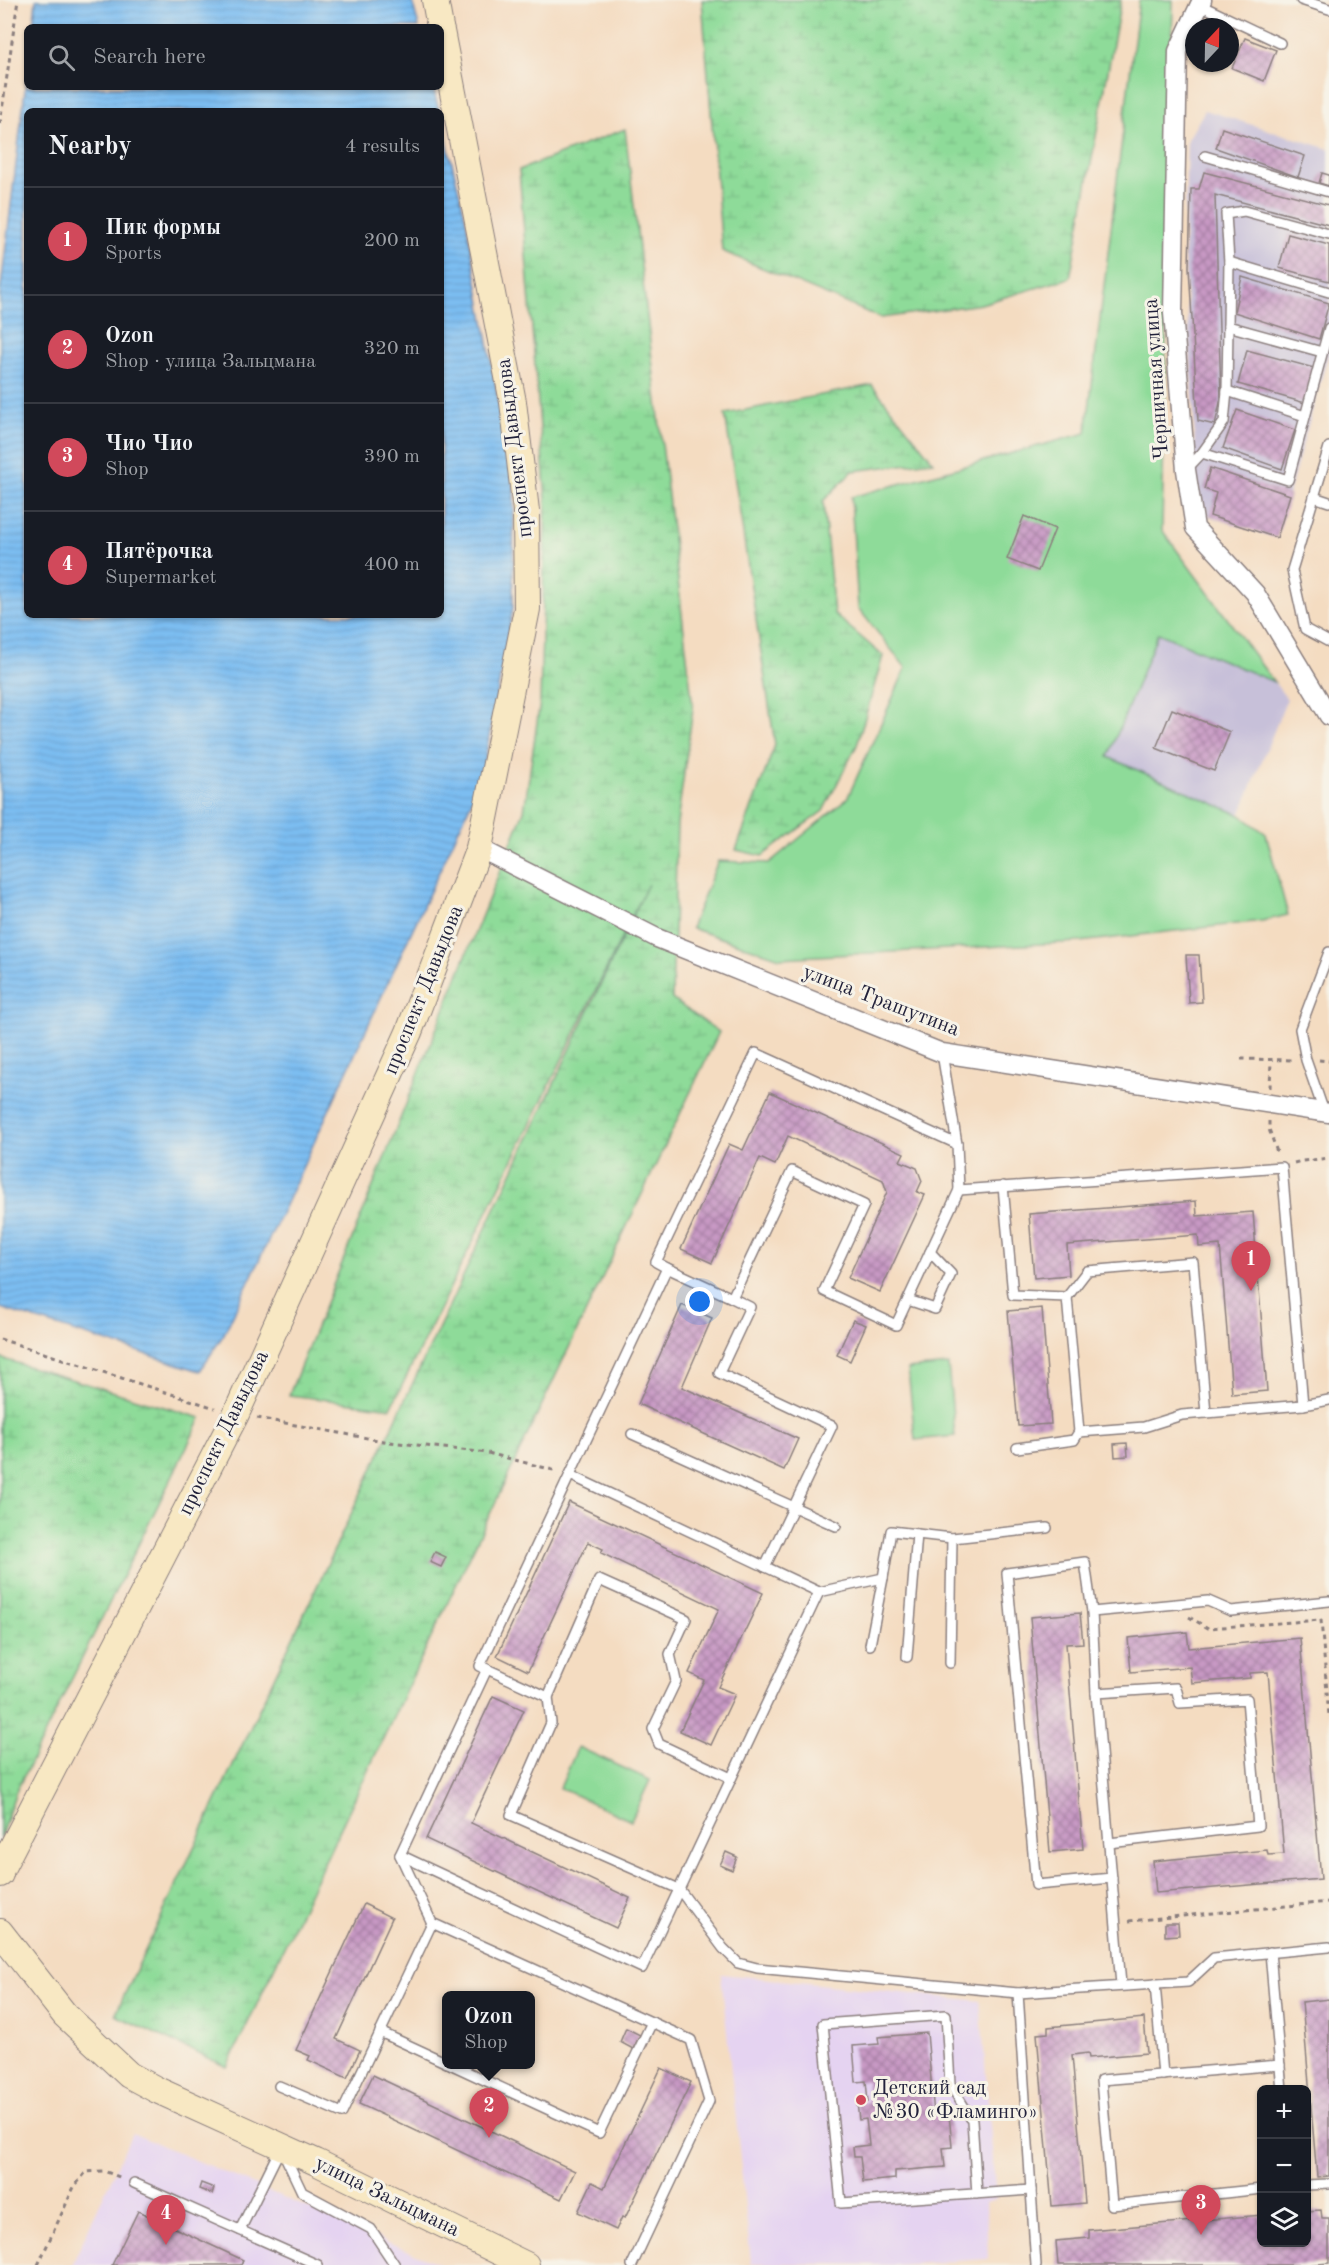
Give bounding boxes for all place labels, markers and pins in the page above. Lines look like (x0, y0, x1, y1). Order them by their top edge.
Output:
pin: 1 (1232, 1242, 1270, 1291)
place label: Детский сад №30 «Фламинго» (873, 2078, 1038, 2123)
pin: 2 (470, 2088, 508, 2138)
marker: Детский сад №30 «Фламинго» (854, 2093, 868, 2107)
pin: 3 (1182, 2186, 1220, 2235)
pin: 4 (146, 2196, 186, 2245)

